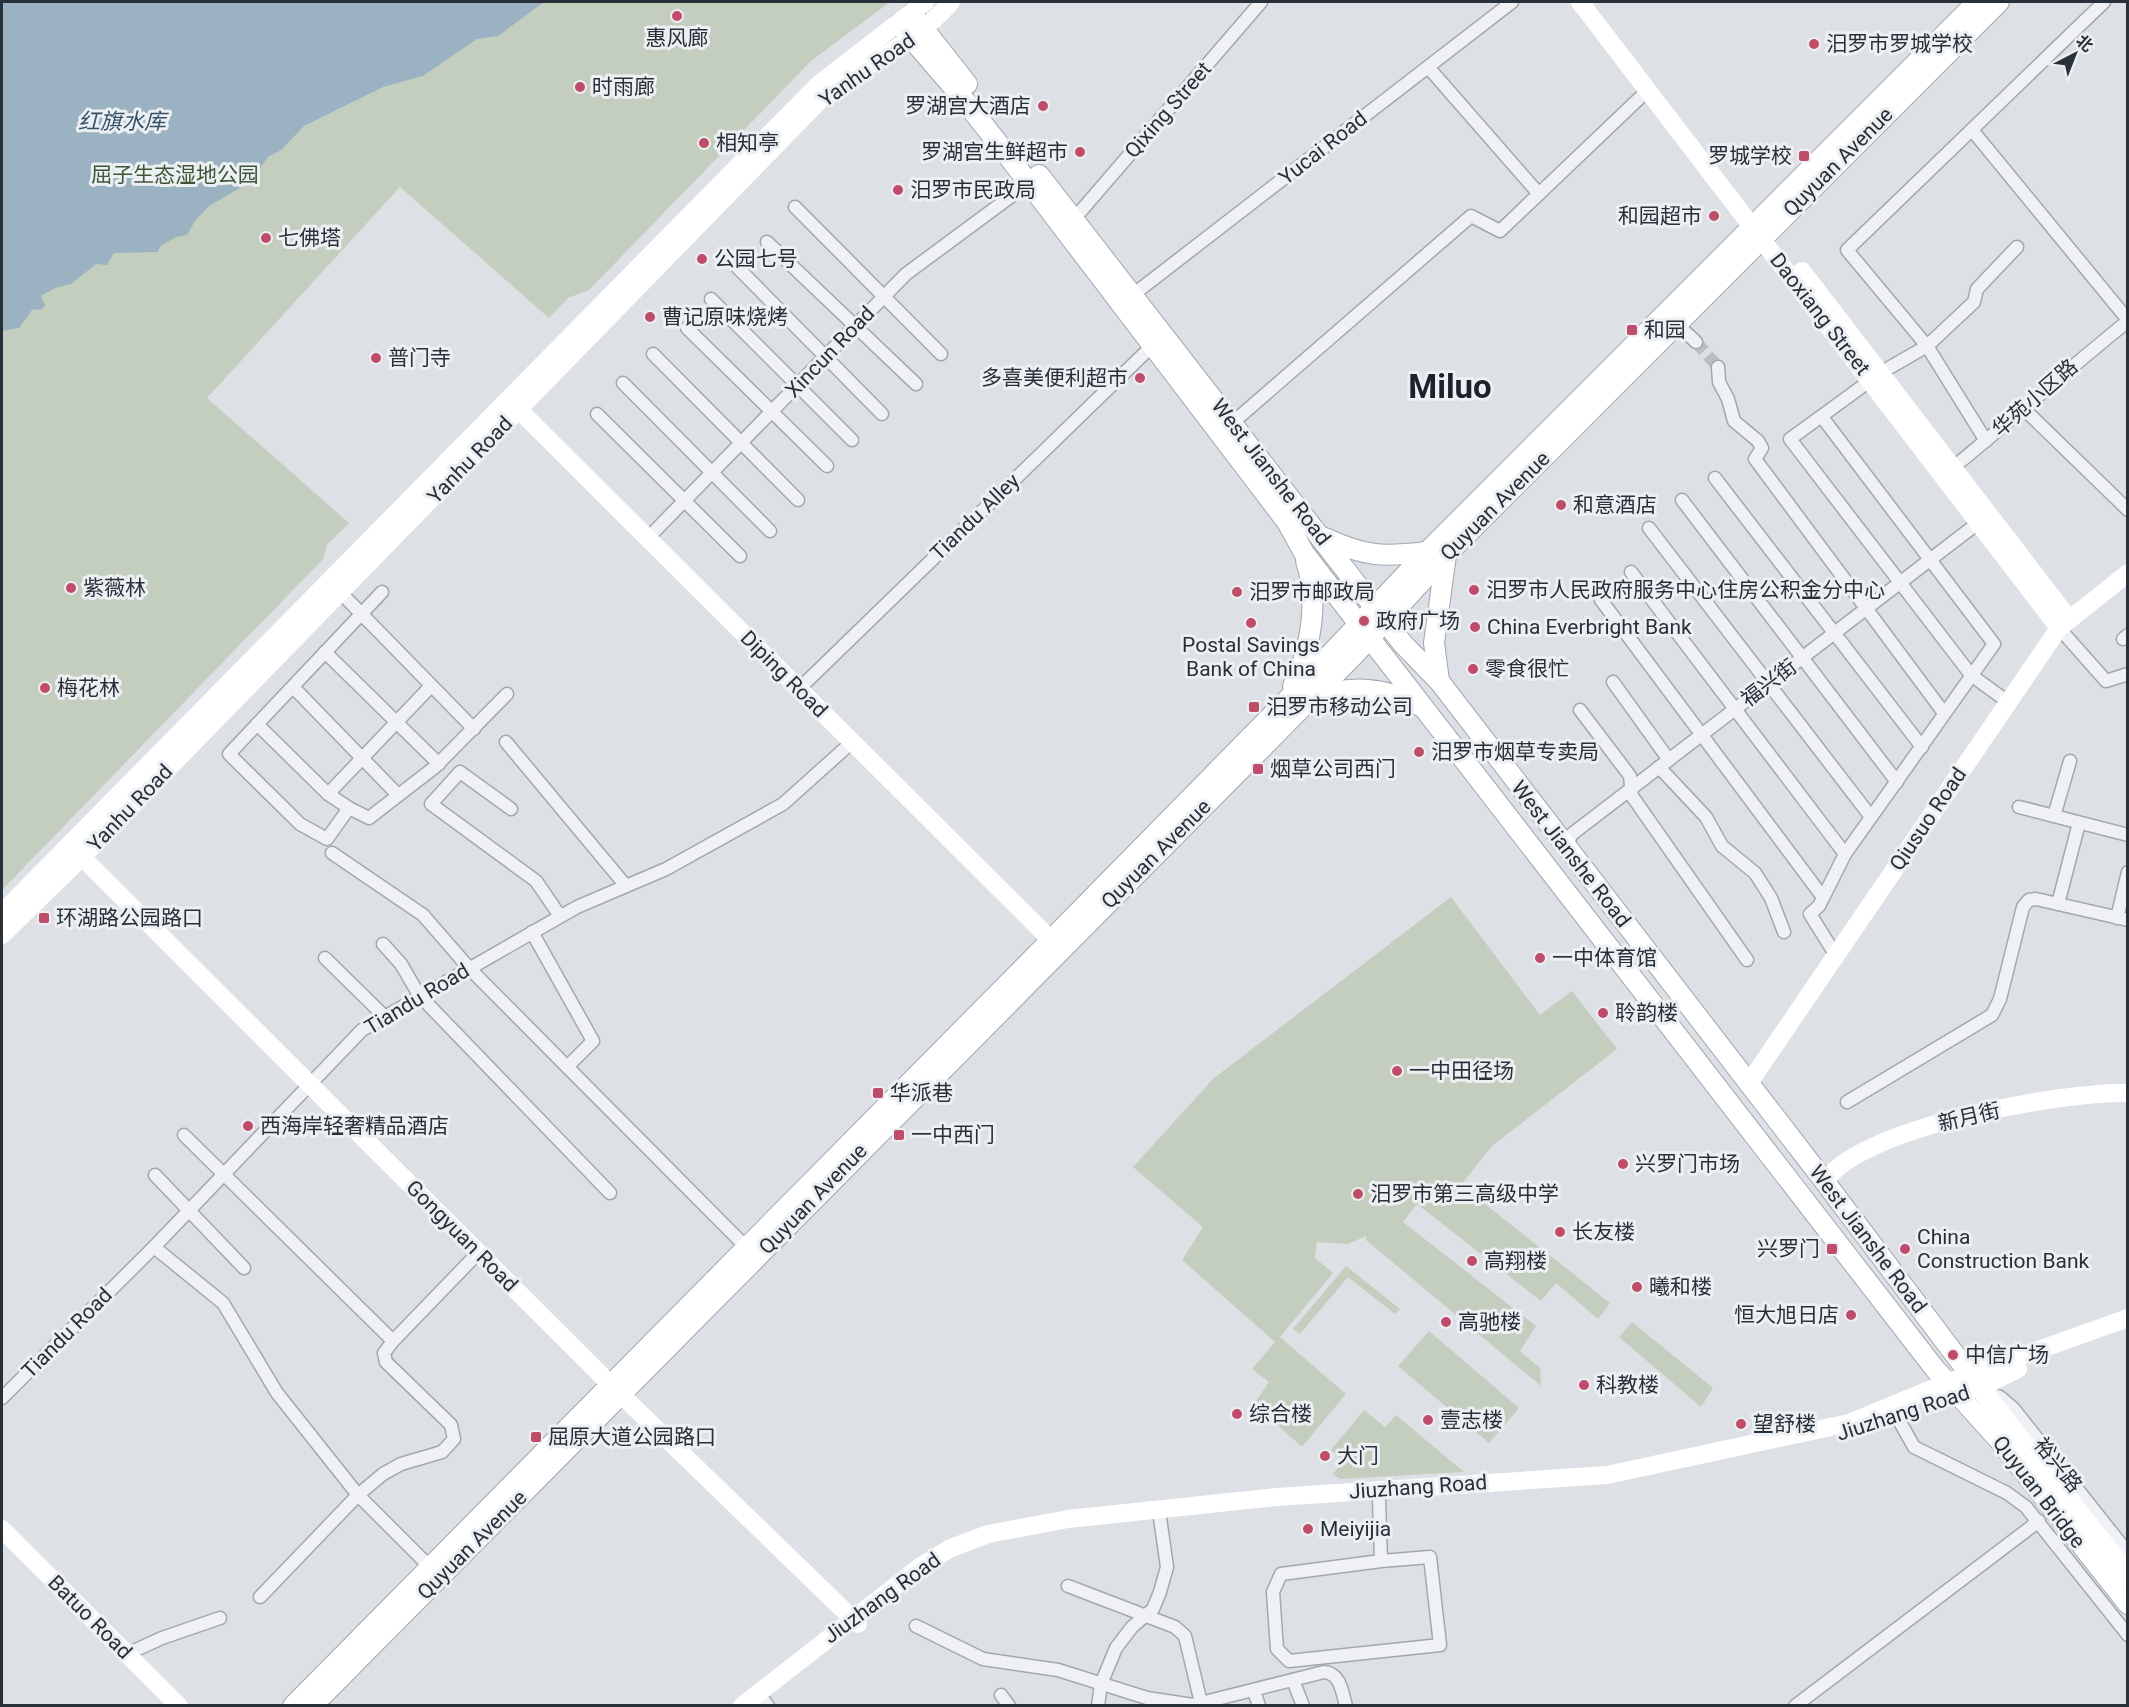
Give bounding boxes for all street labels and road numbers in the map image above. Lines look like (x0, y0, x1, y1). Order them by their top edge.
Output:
street label: Yanhu Road (814, 28, 920, 112)
street label: Qixing Street (1120, 57, 1216, 163)
street label: Quyuan Avenue (1778, 102, 1898, 222)
street label: Yucai Road (1274, 106, 1372, 190)
street label: Daoxiang Street (1765, 248, 1875, 380)
street label: Xincun Road (781, 301, 879, 403)
street label: 华苑小区路 (1988, 355, 2082, 441)
street label: West Jianshe Road (1206, 394, 1336, 550)
street label: Yanhu Road (423, 412, 517, 508)
street label: Quyuan Avenue (1435, 446, 1555, 566)
street label: Tiandu Alley (926, 469, 1024, 565)
street label: Diping Road (736, 626, 832, 722)
street label: 福兴街 (1737, 654, 1801, 712)
street label: Yanhu Road (83, 760, 177, 856)
street label: Qiusuo Road (1885, 763, 1971, 875)
street label: West Jianshe Road (1506, 776, 1636, 932)
street label: Quyuan Avenue (1096, 794, 1216, 914)
street label: Tiandu Road (360, 958, 474, 1040)
street label: 新月街 (1936, 1098, 2002, 1136)
street label: Quyuan Avenue (754, 1139, 872, 1259)
street label: West Jianshe Road (1805, 1160, 1931, 1318)
street label: Gongyuan Road (401, 1175, 523, 1297)
street label: Tiandu Road (17, 1283, 117, 1383)
street label: Jiuzhang Road (1833, 1380, 1973, 1446)
street label: Quyuan Bridge (1988, 1431, 2090, 1553)
street label: 裕兴路 (2029, 1433, 2087, 1497)
street label: Jiuzhang Road (1348, 1470, 1488, 1504)
street label: Quyuan Avenue (412, 1485, 532, 1605)
street label: Jiuzhang Road (819, 1548, 945, 1648)
street label: Batuo Road (43, 1570, 137, 1664)

